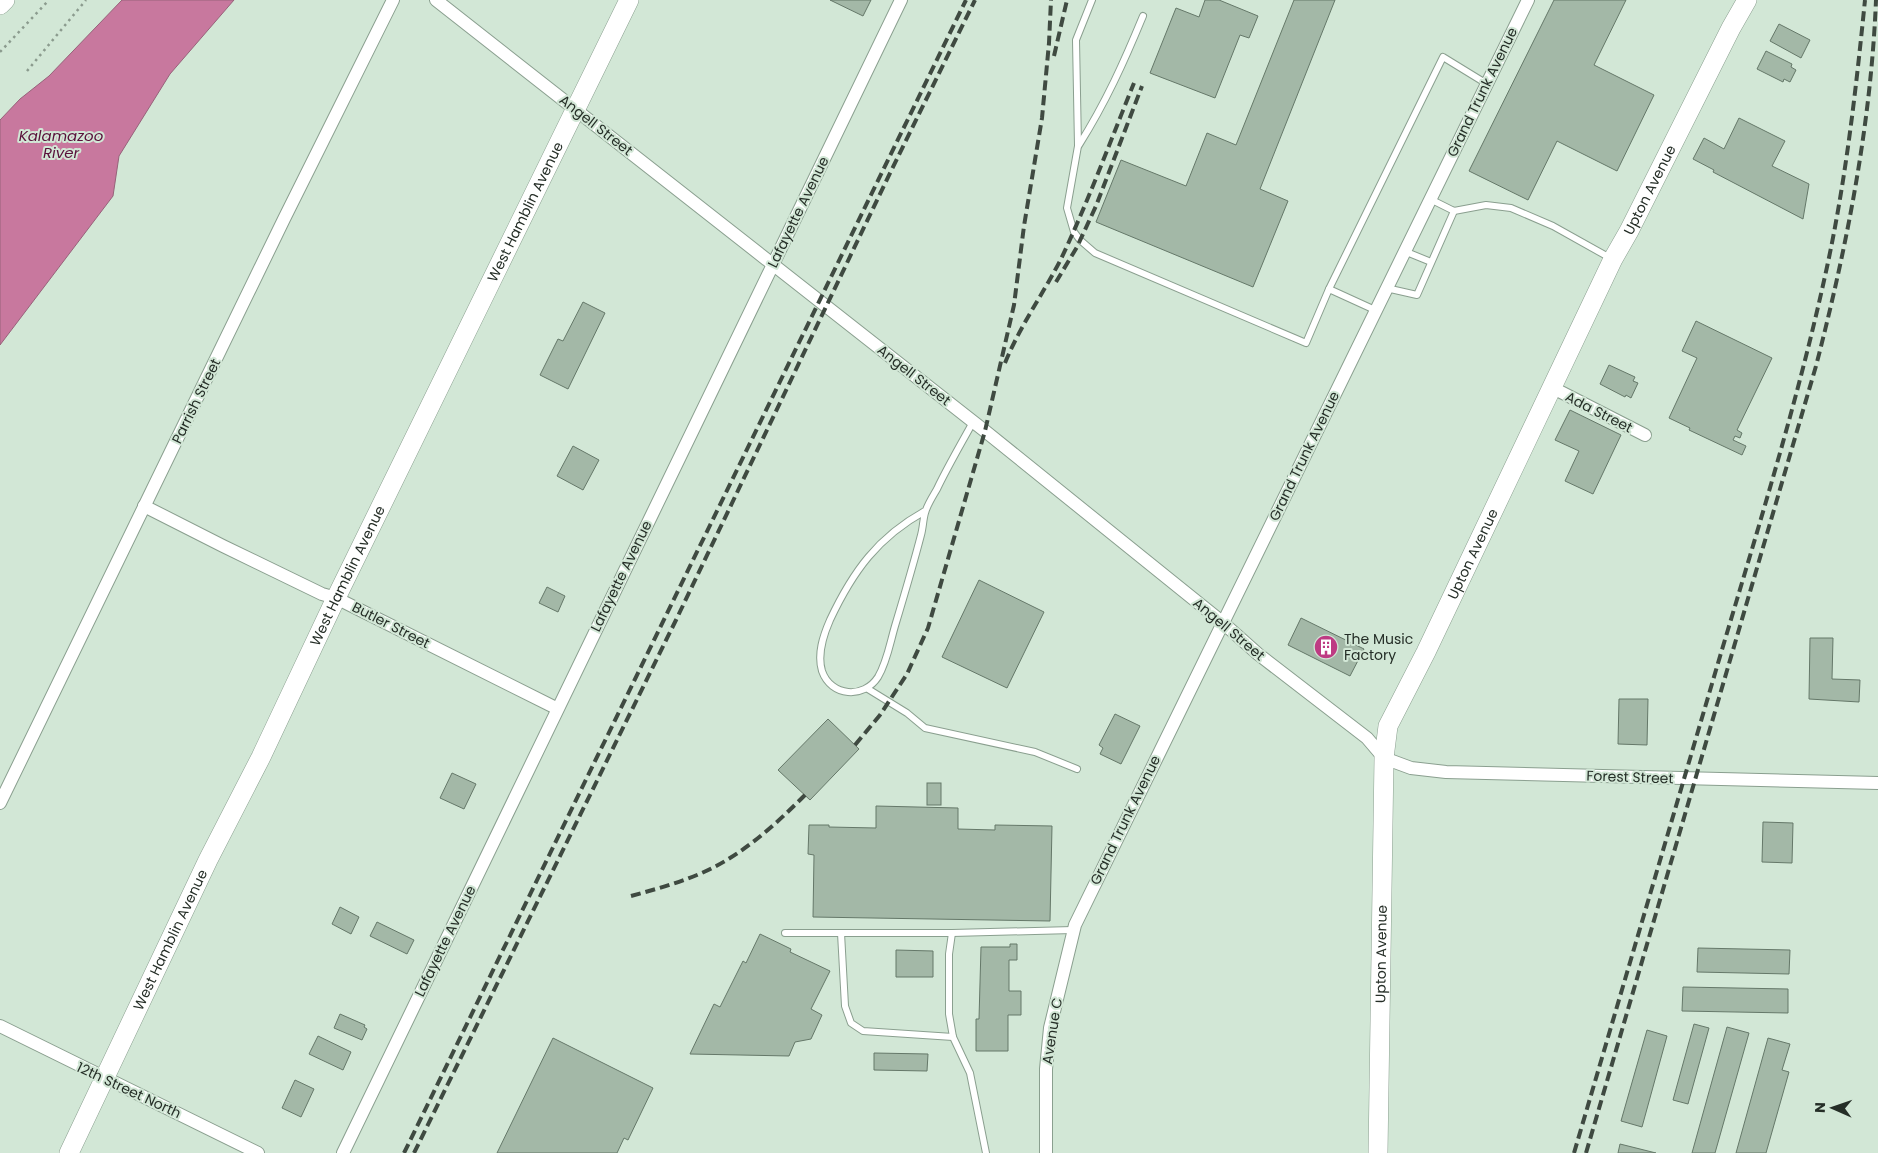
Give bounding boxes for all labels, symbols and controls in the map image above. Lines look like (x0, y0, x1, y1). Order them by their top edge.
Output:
street label: Grand Trunk Avenue (1442, 24, 1522, 160)
street label: Angell Street (555, 90, 637, 160)
water label: Kalamazoo River (19, 125, 103, 163)
street label: West Hamblin Avenue (482, 138, 568, 285)
street label: Upton Avenue (1619, 141, 1681, 238)
street label: Lafayette Avenue (762, 153, 834, 271)
street label: Angell Street (873, 340, 955, 410)
street label: Parrish Street (167, 355, 225, 447)
street label: Ada Street (1562, 386, 1636, 438)
street label: Grand Trunk Avenue (1264, 388, 1344, 524)
street label: West Hamblin Avenue (305, 502, 390, 649)
street label: Upton Avenue (1442, 505, 1503, 603)
street label: Lafayette Avenue (585, 517, 657, 635)
street label: Angell Street (1189, 593, 1269, 665)
street label: Butler Street (349, 597, 433, 653)
place label: The Music Factory (1344, 629, 1413, 665)
building icon: The Music Factory (1313, 634, 1339, 660)
street label: Grand Trunk Avenue (1085, 752, 1165, 888)
street label: Forest Street (1586, 765, 1674, 789)
street label: West Hamblin Avenue (128, 866, 212, 1014)
street label: Lafayette Avenue (409, 882, 481, 1000)
street label: Upton Avenue (1370, 904, 1392, 1003)
street label: Avenue C (1037, 996, 1067, 1066)
street label: 12th Street North (74, 1057, 184, 1123)
north arrow (1808, 1083, 1858, 1133)
text: N (1810, 1102, 1830, 1113)

